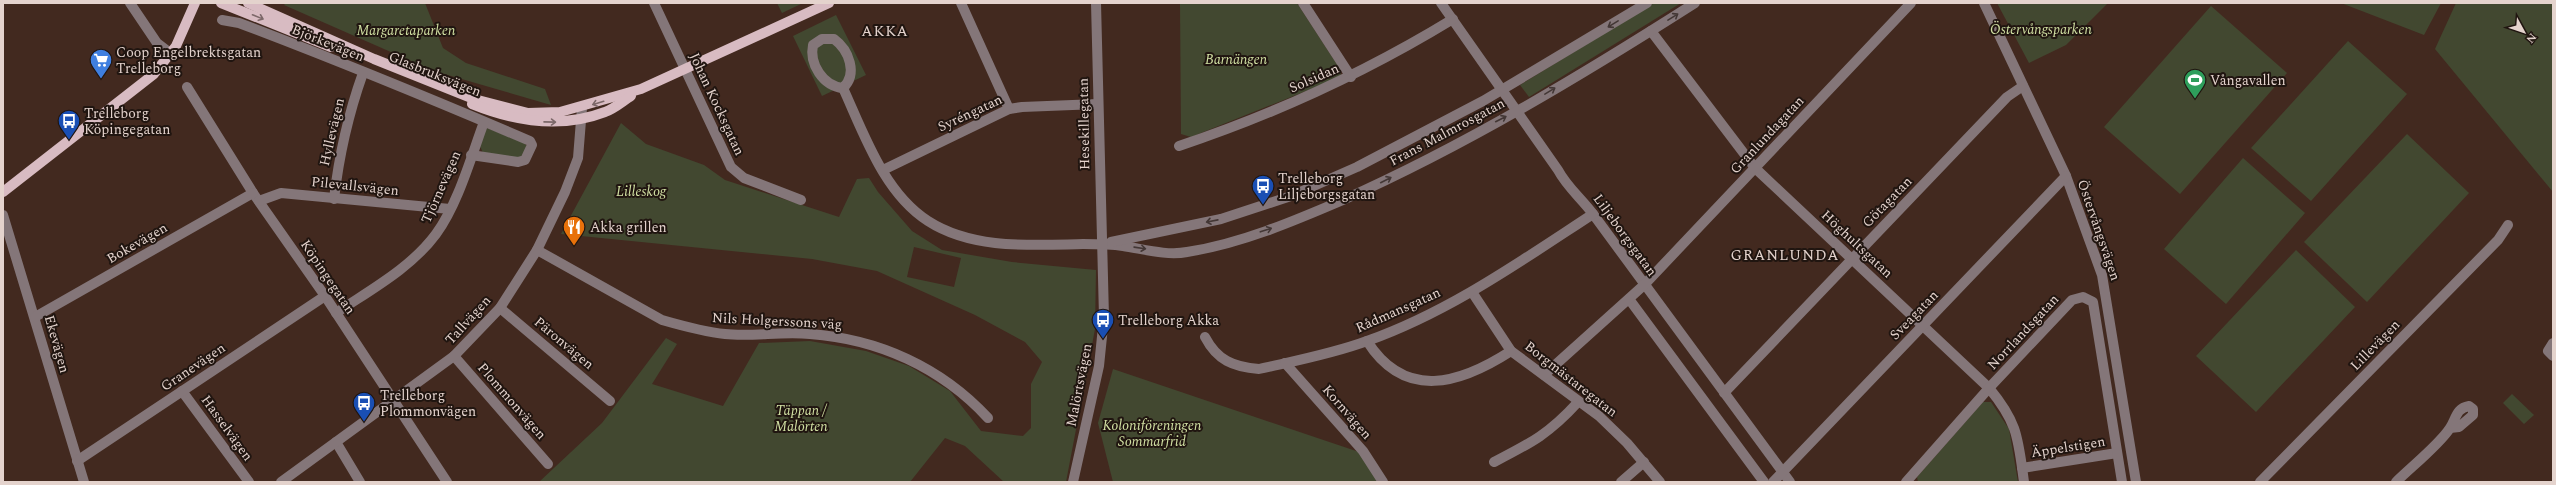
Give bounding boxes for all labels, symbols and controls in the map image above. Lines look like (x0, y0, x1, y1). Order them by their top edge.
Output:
one-way arrow (1668, 12, 1679, 21)
north arrow (2504, 12, 2544, 52)
one-way arrow (251, 14, 263, 22)
street label: Björkevägen (288, 19, 368, 67)
park label: Östervångsparken (1990, 19, 2093, 40)
park label: Margaretaparken (356, 20, 456, 41)
district label: AKKA (861, 20, 909, 43)
one-way arrow (1607, 20, 1619, 28)
text: N (2522, 29, 2541, 47)
place label: Coop Engelbrektsgatan Trelleborg (116, 42, 261, 79)
street label: Glasbruksvägen (385, 46, 485, 102)
supermarket icon: Coop Engelbrektsgatan Trelleborg (88, 47, 114, 80)
street label: Johan Kocksgatan (684, 49, 750, 159)
park label: Barnängen (1205, 49, 1268, 70)
street label: Solsidan (1286, 58, 1342, 98)
sports icon: Vångavallen (2182, 67, 2208, 100)
place label: Vångavallen (2210, 70, 2286, 91)
street label: Hesekillegatan (1073, 78, 1095, 170)
one-way arrow (1544, 87, 1556, 95)
street label: Syréngatan (934, 89, 1006, 137)
street label: Granlundagatan (1725, 91, 1809, 179)
street label: Frans Malmrosgatan (1386, 93, 1508, 171)
street label: Hyllevägen (314, 96, 350, 168)
one-way arrow (592, 100, 605, 107)
place label: Trelleborg Köpingegatan (84, 103, 170, 140)
bus stop icon: Trelleborg Köpingegatan (56, 108, 82, 141)
one-way arrow (1495, 115, 1507, 122)
one-way arrow (543, 118, 556, 126)
street label: Tjörnevägen (416, 147, 466, 227)
place label: Trelleborg Liljeborgsgatan (1278, 168, 1375, 205)
street label: Pilevallsvägen (310, 171, 400, 201)
street label: Götagatan (1857, 172, 1917, 232)
bus stop icon: Trelleborg Liljeborgsgatan (1250, 173, 1276, 206)
one-way arrow (1380, 176, 1392, 183)
street label: Östervångsvägen (2072, 177, 2126, 283)
park label: Lilleskog (616, 181, 667, 202)
street label: Liljeborgsgatan (1588, 189, 1662, 281)
street label: Höghultsgatan (1816, 205, 1898, 283)
restaurant icon: Akka grillen (561, 214, 587, 247)
street label: Bokevägen (103, 217, 171, 269)
place label: Akka grillen (590, 217, 667, 238)
one-way arrow (1206, 217, 1219, 225)
one-way arrow (1260, 226, 1273, 233)
street label: Köpingegatan (295, 235, 361, 319)
one-way arrow (1133, 244, 1146, 252)
district label: GRANLUNDA (1731, 244, 1839, 267)
street label: Rådmansgatan (1352, 282, 1444, 338)
street label: Sveagatan (1885, 285, 1943, 345)
street label: Norrlandsgatan (1982, 289, 2064, 375)
street label: Tallvägen (440, 291, 496, 349)
street label: Nils Holgerssons väg (711, 307, 843, 335)
bus stop icon: Trelleborg Akka (1090, 307, 1116, 340)
place label: Trelleborg Akka (1118, 310, 1219, 331)
street label: Päronvägen (529, 312, 599, 374)
street label: Ekevägen (39, 313, 75, 375)
street label: Lillevägen (2345, 315, 2405, 375)
street label: Borgmästaregatan (1520, 336, 1622, 422)
street label: Granevägen (156, 338, 230, 396)
street label: Malörtsvägen (1061, 342, 1097, 428)
street label: Plommonvägen (473, 358, 551, 444)
street label: Kornvägen (1317, 380, 1377, 444)
place label: Trelleborg Plommonvägen (380, 385, 476, 422)
bus stop icon: Trelleborg Plommonvägen (351, 390, 377, 423)
street label: Hasselvägen (196, 391, 258, 465)
park label: Täppan / Malörten (774, 400, 828, 437)
park label: Koloniföreningen Sommarfrid (1103, 415, 1202, 452)
street label: Äppelstigen (2029, 431, 2107, 463)

